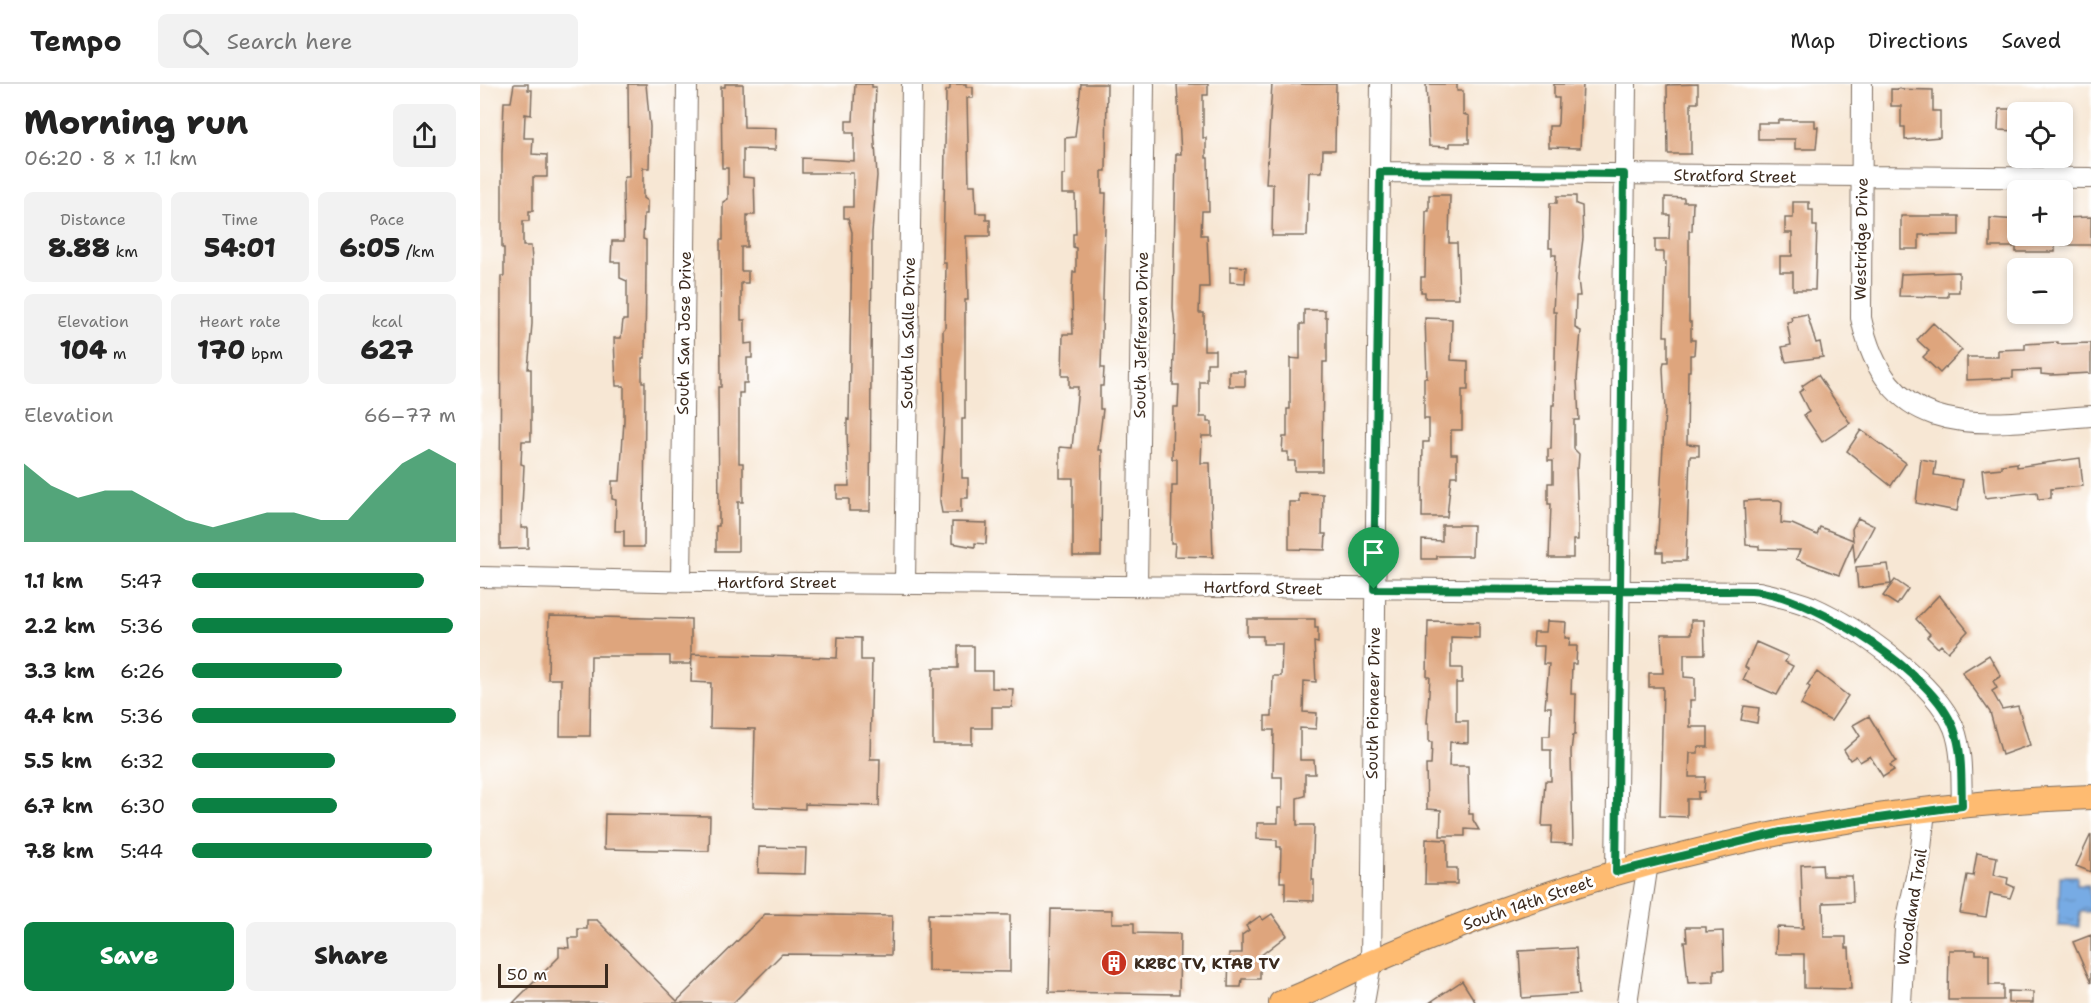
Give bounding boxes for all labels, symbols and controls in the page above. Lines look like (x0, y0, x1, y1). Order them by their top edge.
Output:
search box (158, 14, 578, 68)
text: Tempo (30, 22, 122, 60)
icon: search (179, 25, 212, 58)
text: Search here (227, 27, 352, 56)
text: Map (1790, 27, 1835, 55)
text: Directions (1868, 27, 1968, 55)
text: Saved (2001, 27, 2061, 55)
text: Morning run (24, 100, 248, 145)
map controls (2007, 102, 2073, 324)
button: locate (2007, 102, 2073, 168)
button: share (393, 104, 456, 167)
text: 06:20 · 8 × 1.1 km (24, 145, 197, 171)
street label: Stratford Street (1673, 164, 1797, 188)
street label: Westridge Drive (1849, 177, 1873, 301)
button: + (2007, 180, 2073, 246)
text: Distance (60, 209, 126, 230)
text: Time (222, 209, 258, 230)
text: Pace (369, 209, 405, 230)
text: 8.88 (48, 230, 110, 265)
text: 54:01 (204, 230, 276, 265)
text: 6:05 (340, 230, 400, 265)
text: km (110, 241, 138, 262)
text: /km (400, 241, 434, 262)
street label: South San Jose Drive (672, 251, 696, 415)
street label: South Jefferson Drive (1129, 251, 1153, 419)
street label: South la Salle Drive (896, 257, 920, 409)
button: − (2007, 258, 2073, 324)
text: Elevation (57, 311, 129, 332)
text: Heart rate (199, 311, 281, 332)
text: kcal (371, 311, 403, 332)
text: 104 (59, 332, 107, 367)
text: 170 (197, 332, 245, 367)
text: 627 (361, 332, 413, 367)
text: m (107, 343, 127, 364)
text: bpm (245, 343, 283, 364)
text: Elevation (24, 402, 114, 428)
text: 66–77 m (364, 402, 456, 428)
pin (1348, 527, 1399, 589)
icon: arrive (1357, 536, 1390, 569)
text: 1.1 km (24, 568, 83, 594)
text: 5:47 (120, 568, 162, 594)
street label: Hartford Street (717, 572, 837, 593)
street label: Hartford Street (1203, 576, 1323, 600)
text: 2.2 km (24, 613, 95, 639)
text: 5:36 (120, 613, 163, 639)
street label: South Pioneer Drive (1361, 627, 1385, 779)
text: 3.3 km (24, 658, 95, 684)
text: 6:26 (120, 658, 165, 684)
text: 4.4 km (24, 703, 93, 729)
text: 5:36 (120, 703, 163, 729)
text: 5.5 km (24, 748, 92, 774)
text: 6:32 (120, 748, 164, 774)
text: 6.7 km (24, 793, 93, 819)
text: 6:30 (120, 793, 165, 819)
text: 7.8 km (24, 838, 94, 864)
text: 5:44 (120, 838, 163, 864)
street label: Woodland Trail (1892, 847, 1932, 967)
street label: South 14th Street (1460, 871, 1596, 935)
button: Save (24, 922, 234, 991)
button: Share (246, 922, 456, 991)
building icon: KRBC TV, KTAB TV (1099, 948, 1129, 978)
place label: KRBC TV, KTAB TV (1134, 953, 1281, 974)
scale bar (498, 961, 608, 988)
text: 50 m (507, 964, 547, 985)

